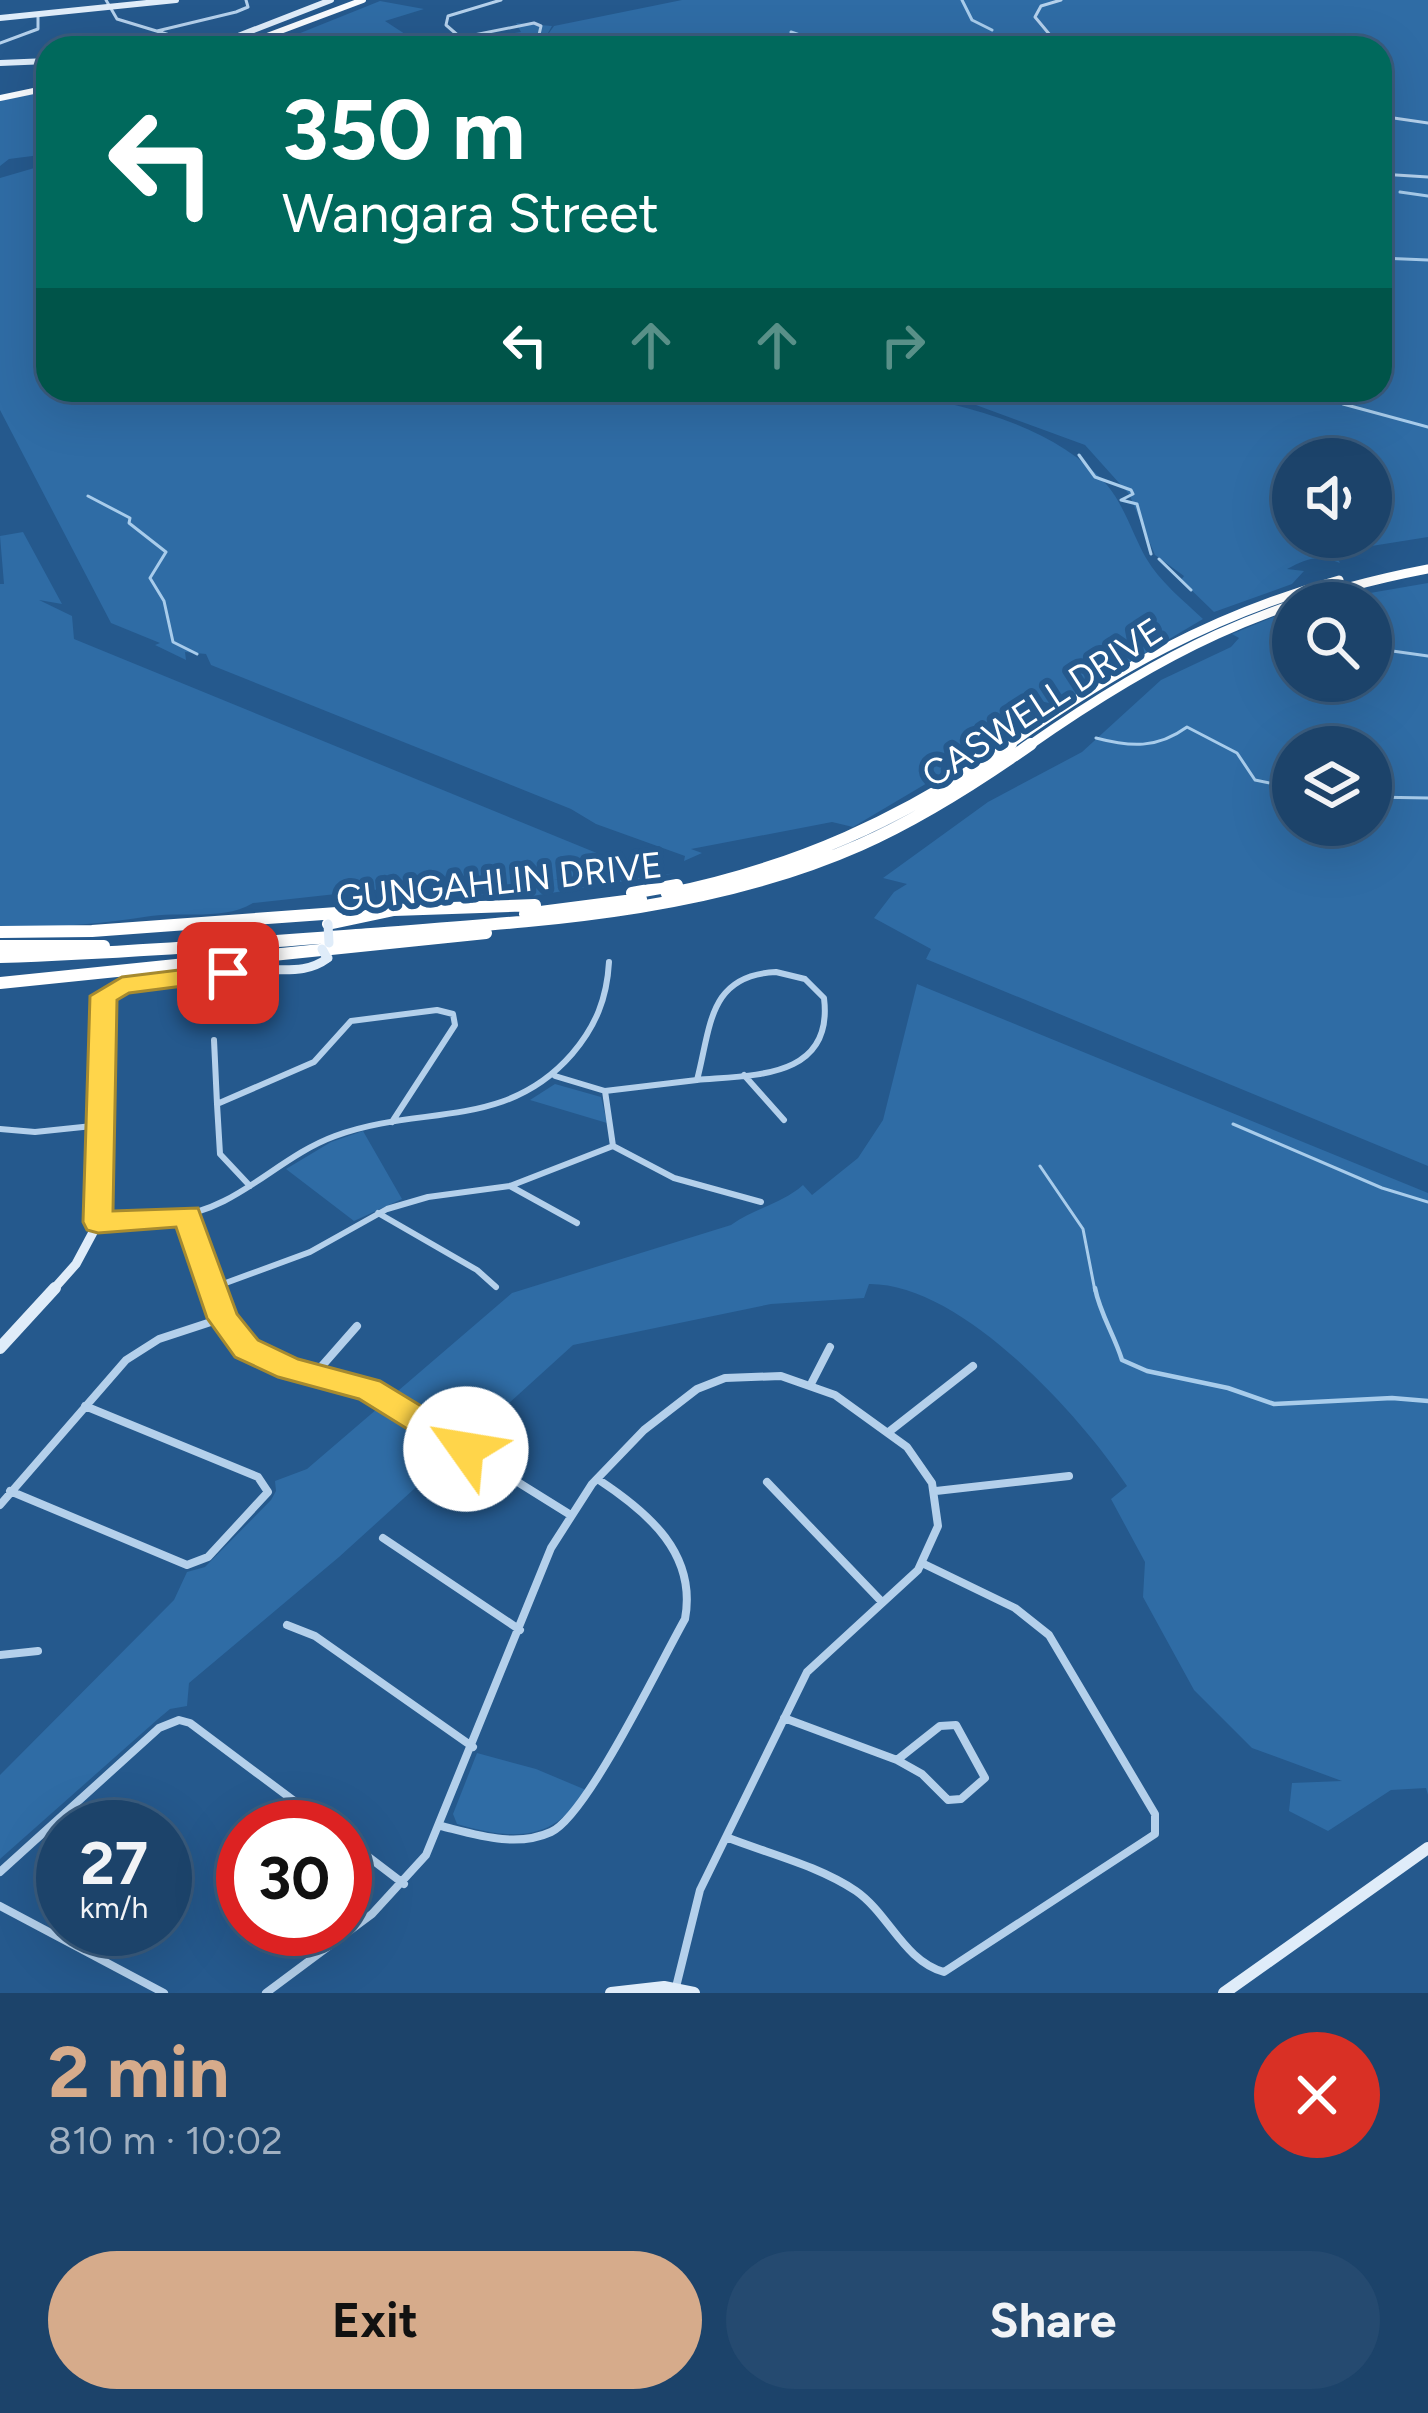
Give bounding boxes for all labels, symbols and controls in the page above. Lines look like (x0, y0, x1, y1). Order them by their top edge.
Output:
text: 350 m (282, 79, 525, 180)
icon: left (84, 84, 240, 240)
text: Wangara Street (282, 181, 659, 246)
icon: left (492, 312, 558, 378)
icon: ahead (618, 312, 684, 378)
icon: ahead (744, 312, 810, 378)
icon: right (870, 312, 936, 378)
map controls (1272, 438, 1392, 846)
button: sound (1272, 438, 1392, 558)
button: search (1272, 582, 1392, 702)
street label: CASWELL DRIVE (914, 609, 1171, 796)
button: layers (1272, 726, 1392, 846)
street label: GUNGAHLIN DRIVE (334, 843, 664, 920)
pin (177, 922, 279, 1024)
icon: arrive (195, 940, 261, 1006)
position arrow (403, 1386, 529, 1512)
speed limit sign: 30 (216, 1800, 372, 1956)
text: 27 (80, 1827, 148, 1899)
text: km/h (80, 1889, 148, 1926)
text: 2 min (48, 2029, 229, 2115)
button: close (1254, 2032, 1380, 2158)
text: 810 m · 10:02 (48, 2117, 283, 2164)
button: Exit (48, 2251, 702, 2389)
button: Share (726, 2251, 1380, 2389)

